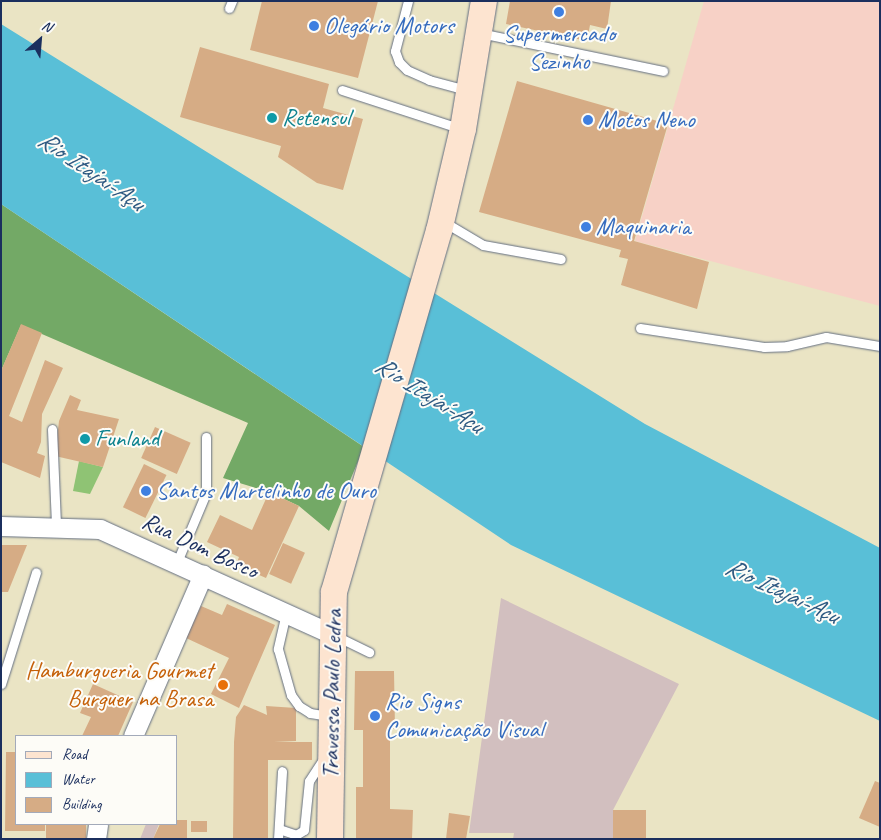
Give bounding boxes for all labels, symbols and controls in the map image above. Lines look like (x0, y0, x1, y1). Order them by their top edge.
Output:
marker: Supermercado Sezinho (553, 6, 565, 18)
place label: Olegário Motors (324, 12, 454, 40)
north arrow (15, 15, 65, 65)
text: N (39, 17, 55, 36)
marker: Olegário Motors (308, 20, 320, 32)
place label: Supermercado Sezinho (503, 20, 615, 76)
place label: Retensul (282, 104, 350, 132)
place label: Motos Neno (598, 106, 696, 134)
marker: Retensul (266, 112, 278, 124)
marker: Motos Neno (582, 114, 594, 126)
water label: Rio Itajaí-Açu (32, 125, 150, 217)
place label: Maquinaria (596, 213, 690, 241)
marker: Maquinaria (580, 221, 592, 233)
water label: Rio Itajaí-Açu (370, 350, 488, 440)
place label: Funland (95, 425, 159, 453)
marker: Funland (79, 433, 91, 445)
place label: Santos Martelinho de Ouro (156, 477, 377, 505)
marker: Santos Martelinho de Ouro (140, 485, 152, 497)
street label: Rua Dom Bosco (138, 507, 262, 585)
water label: Rio Itajaí-Açu (721, 552, 843, 630)
street label: Travessa Paulo Ledra (316, 609, 348, 779)
place label: Hamburgueria Gourmet Burguer na Brasa (26, 657, 213, 713)
marker: Hamburgueria Gourmet Burguer na Brasa (217, 679, 229, 691)
place label: Rio Signs Comunicação Visual (385, 688, 542, 744)
marker: Rio Signs Comunicação Visual (369, 710, 381, 722)
legend (15, 735, 178, 825)
text: Road (62, 745, 87, 764)
text: Water (62, 770, 95, 789)
text: Building (62, 795, 101, 814)

